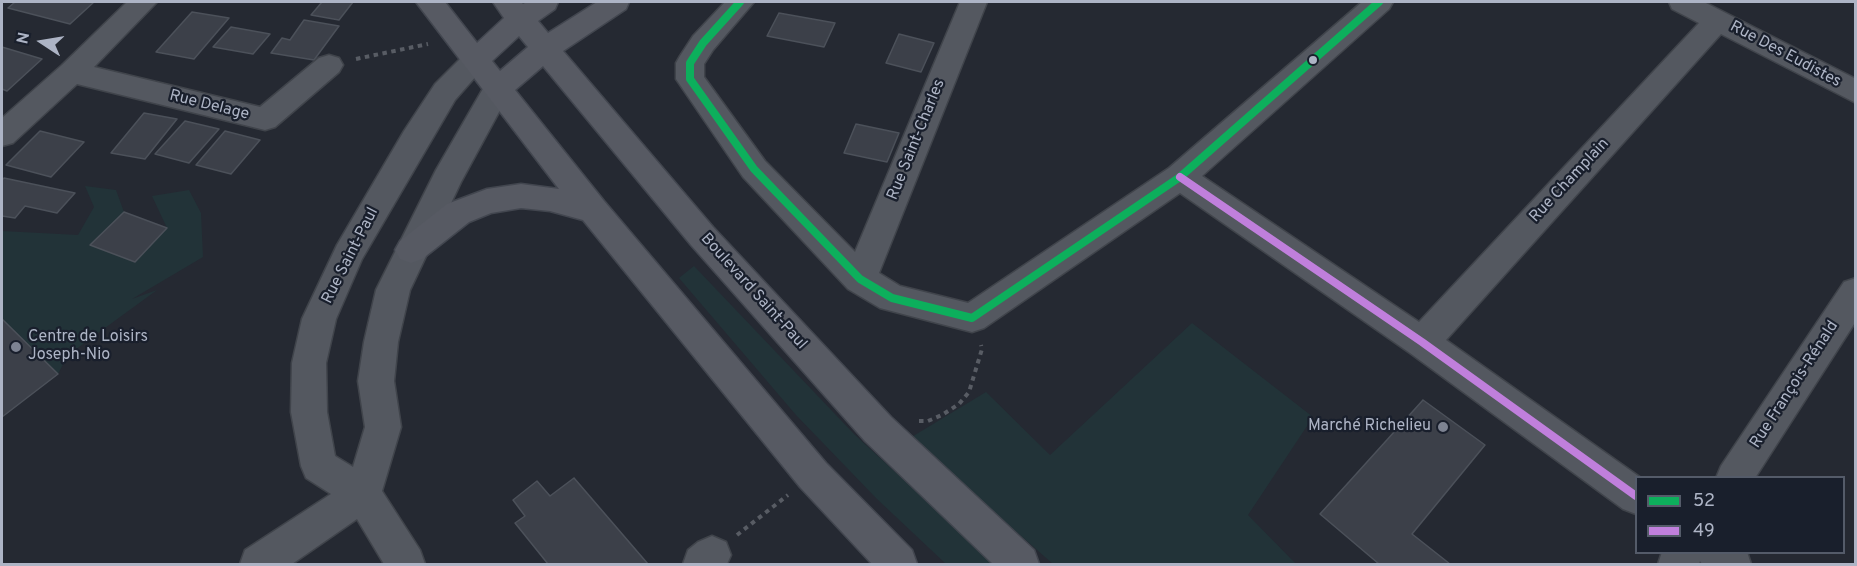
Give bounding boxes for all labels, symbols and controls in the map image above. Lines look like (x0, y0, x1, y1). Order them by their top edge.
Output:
north arrow (12, 12, 72, 72)
street label: Rue Des Eudistes (1726, 18, 1844, 92)
text: N (13, 31, 35, 46)
unlabelled marker (1307, 54, 1319, 66)
street label: Rue Saint-Charles (884, 77, 950, 203)
street label: Rue Delage (167, 87, 251, 125)
street label: Rue Champlain (1526, 135, 1614, 227)
street label: Rue Saint-Paul (319, 205, 383, 307)
street label: Boulevard Saint-Paul (696, 230, 810, 354)
street label: Rue François-Rénald (1747, 318, 1843, 452)
place label: Centre de Loisirs Joseph-Nio (28, 328, 148, 366)
marker: Centre de Loisirs Joseph-Nio (9, 340, 23, 354)
place label: Marché Richelieu (1308, 417, 1431, 437)
marker: Marché Richelieu (1436, 420, 1450, 434)
legend (1635, 476, 1845, 554)
text: 52 (1693, 490, 1715, 513)
text: 49 (1693, 520, 1715, 543)

